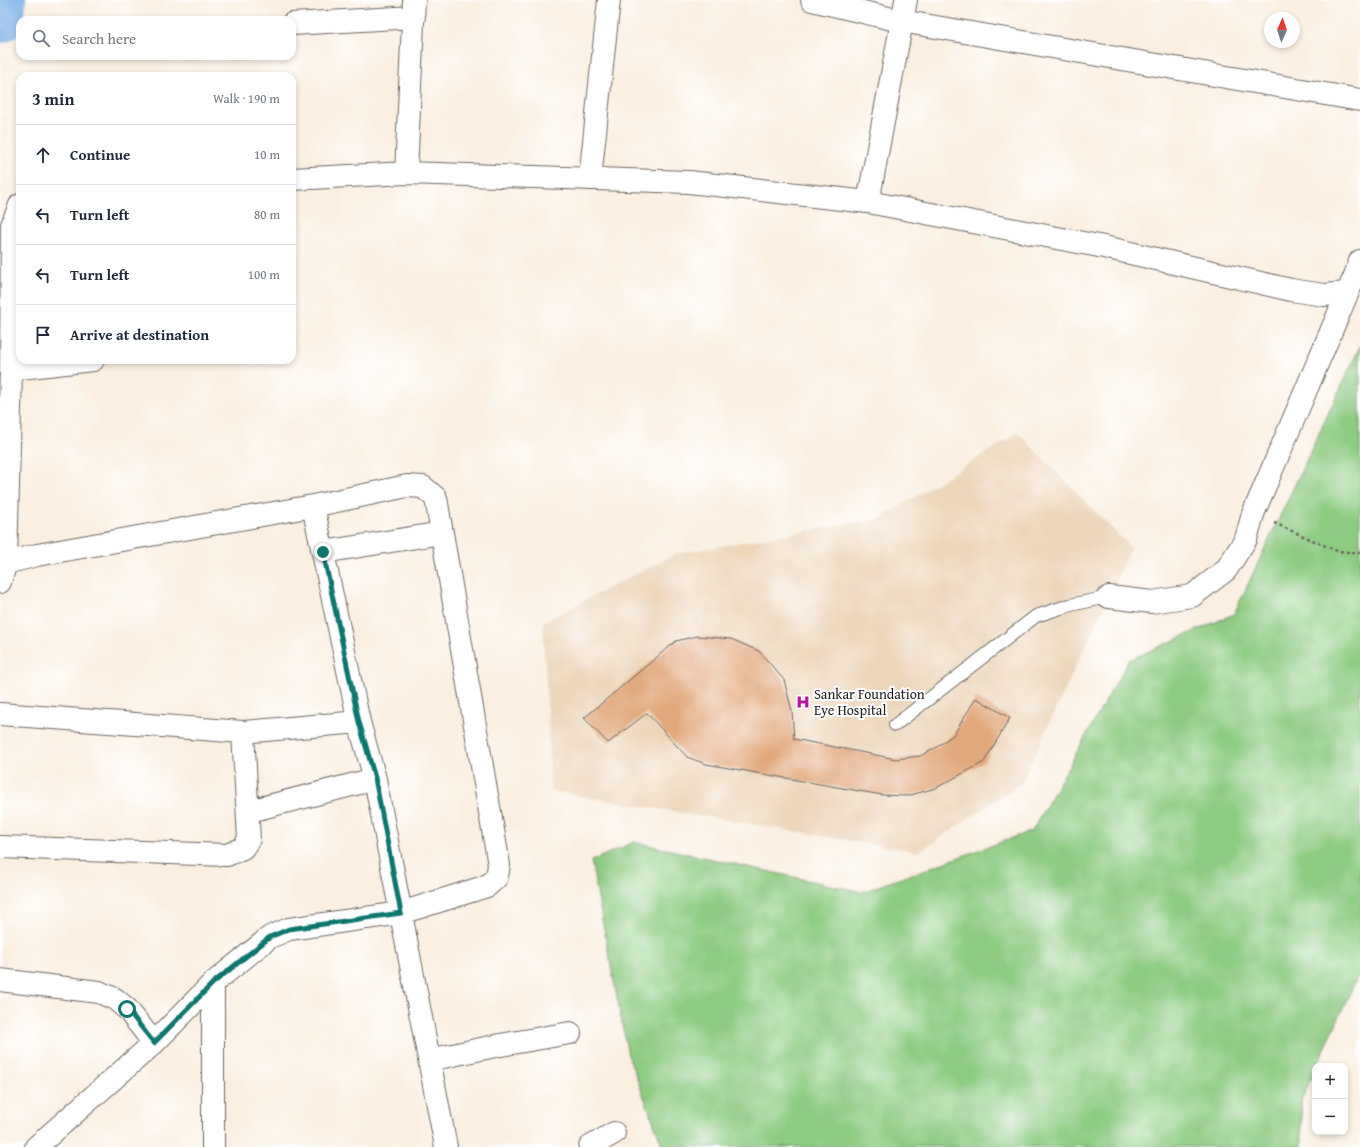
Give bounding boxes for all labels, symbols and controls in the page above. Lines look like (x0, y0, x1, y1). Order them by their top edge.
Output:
north arrow (1264, 12, 1300, 48)
search box (16, 16, 296, 60)
icon: search (30, 27, 52, 49)
text: Search here (62, 28, 136, 49)
text: 3 min (32, 86, 74, 111)
text: Walk · 190 m (213, 89, 280, 108)
icon: ahead (32, 144, 54, 166)
text: Continue (70, 144, 131, 165)
text: 10 m (254, 145, 280, 164)
icon: left (32, 204, 54, 226)
text: Turn left (70, 204, 129, 225)
text: 80 m (254, 205, 280, 224)
icon: left (32, 264, 54, 286)
text: Turn left (70, 264, 129, 285)
text: 100 m (248, 265, 280, 284)
icon: arrive (32, 324, 54, 346)
text: Arrive at destination (70, 324, 209, 345)
route end (314, 543, 332, 561)
place label: Sankar Foundation Eye Hospital (814, 684, 925, 720)
hospital icon: Sankar Foundation Eye Hospital (795, 694, 811, 710)
route start (118, 1000, 136, 1018)
map controls (1312, 1063, 1348, 1135)
button: + (1312, 1063, 1348, 1099)
button: − (1312, 1099, 1348, 1135)

